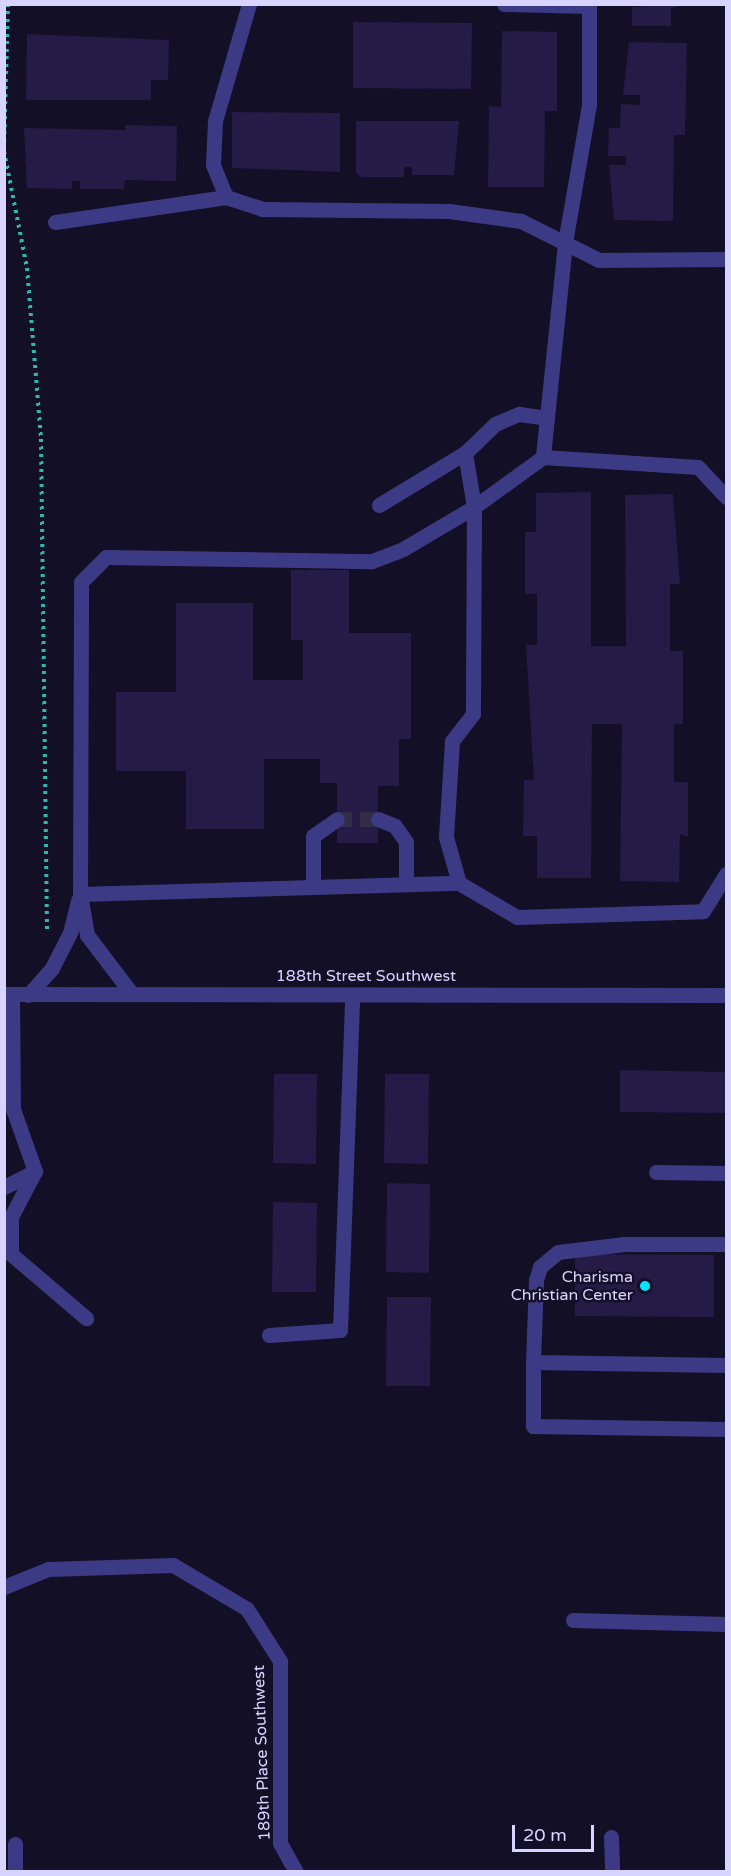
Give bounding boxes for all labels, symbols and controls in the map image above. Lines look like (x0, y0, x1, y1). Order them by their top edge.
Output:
street label: 188th Street Southwest (276, 966, 456, 986)
place label: Charisma Christian Center (511, 1267, 633, 1305)
marker: Charisma Christian Center (638, 1279, 652, 1293)
street label: 189th Place Southwest (249, 1665, 275, 1841)
scale bar (515, 1813, 598, 1851)
text: 20 m (523, 1824, 567, 1846)

